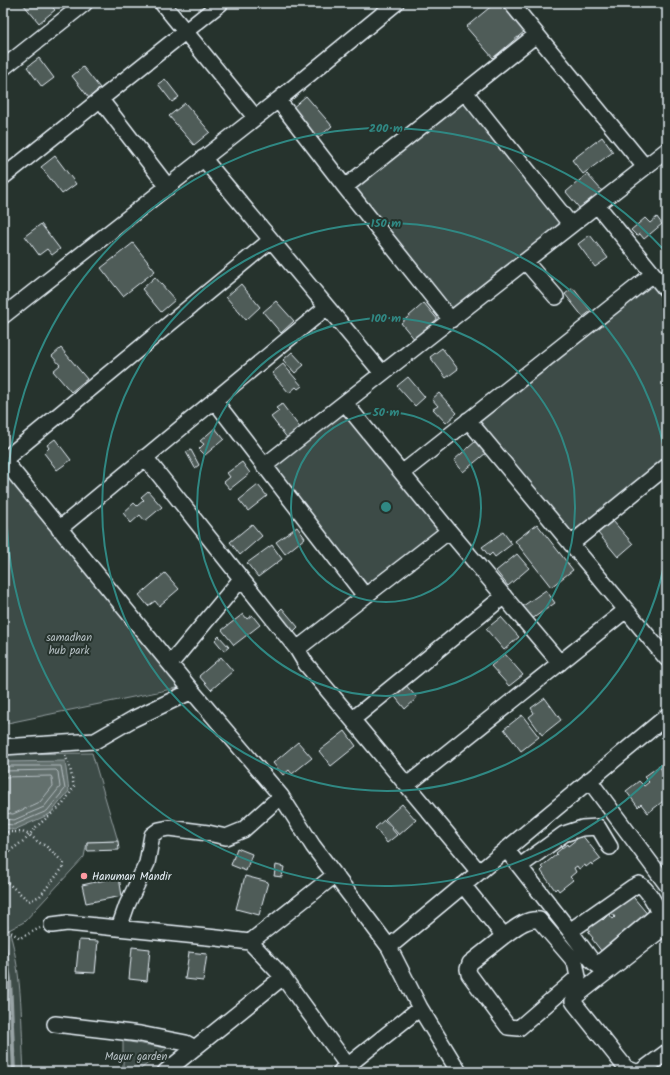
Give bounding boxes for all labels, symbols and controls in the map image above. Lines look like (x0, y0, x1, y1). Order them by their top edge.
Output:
text: 200 m (369, 119, 403, 138)
text: 150 m (371, 214, 401, 233)
text: 100 m (371, 309, 401, 328)
text: 50 m (372, 403, 400, 422)
centre of rings (379, 500, 393, 514)
park label: samadhan hub park (46, 629, 92, 660)
place label: Hanuman Mandir (92, 868, 173, 886)
marker: Hanuman Mandir (79, 871, 89, 881)
park label: Mayur garden (105, 1048, 167, 1066)

